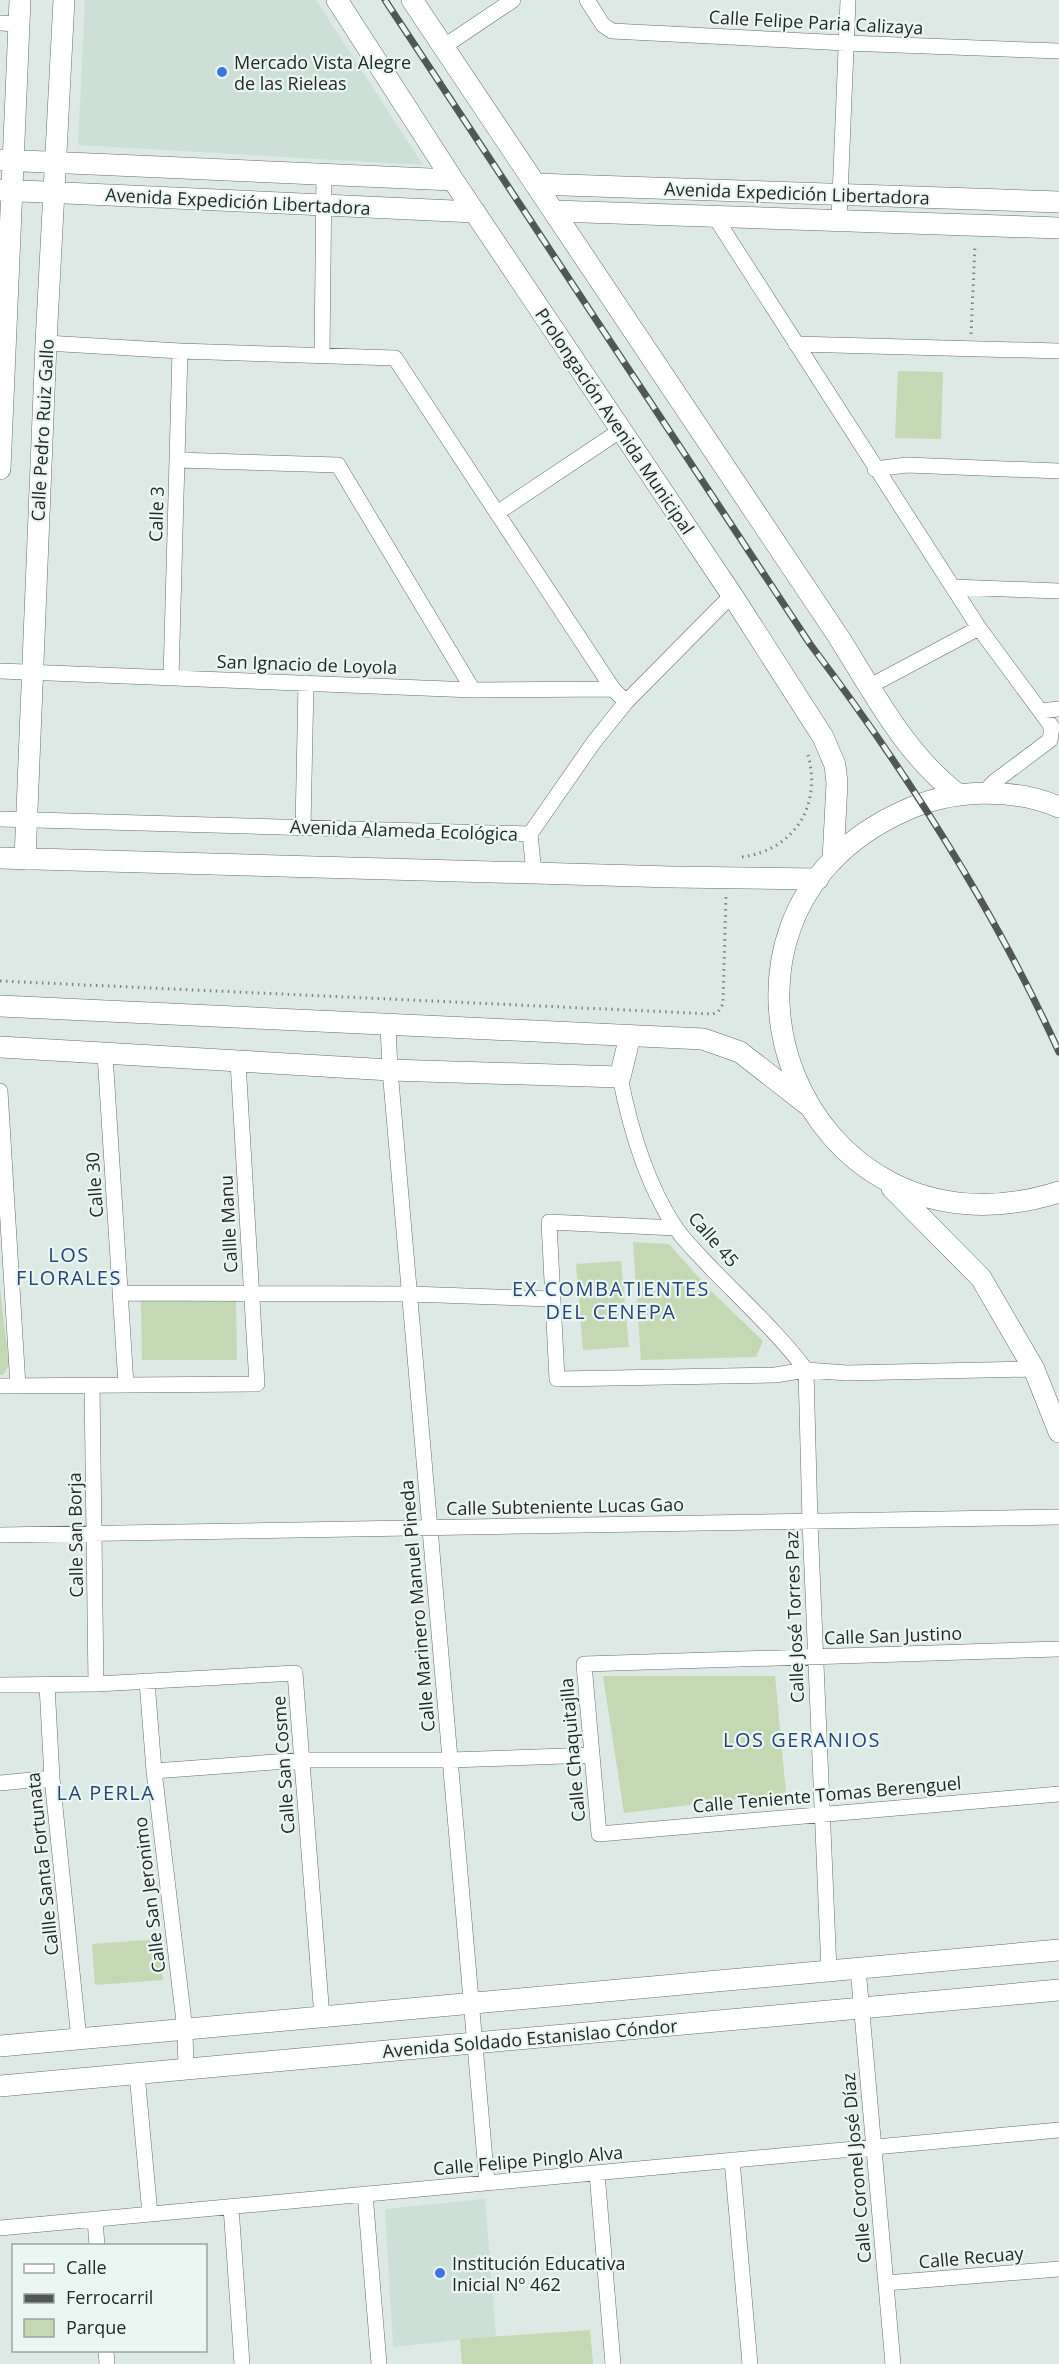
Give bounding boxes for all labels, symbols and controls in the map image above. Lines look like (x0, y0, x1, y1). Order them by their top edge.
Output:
street label: Calle Felipe Paria Calizaya (708, 4, 924, 40)
place label: Mercado Vista Alegre de las Rieleas (234, 50, 411, 95)
marker: Mercado Vista Alegre de las Rieleas (215, 65, 229, 79)
street label: Avenida Expedición Libertadora (664, 176, 930, 210)
street label: Avenida Expedición Libertadora (105, 182, 371, 220)
street label: Prolongación Avenida Municipal (530, 303, 700, 539)
street label: Calle Pedro Ruiz Gallo (25, 338, 59, 522)
street label: Calle 3 (143, 486, 169, 542)
street label: San Ignacio de Loyola (216, 649, 398, 679)
street label: Avenida Alameda Ecológica (290, 814, 518, 846)
street label: Calle 30 (80, 1151, 108, 1219)
street label: Callle Manu (213, 1174, 243, 1274)
street label: Calle 45 (683, 1206, 745, 1272)
district label: LOS FLORALES (16, 1241, 122, 1291)
district label: EX COMBATIENTES DEL CENEPA (512, 1275, 710, 1325)
street label: Calle San Borja (62, 1472, 88, 1598)
street label: Calle Marinero Manuel Pineda (394, 1479, 440, 1733)
street label: Calle Subteniente Lucas Gao (446, 1492, 684, 1520)
street label: Calle José Torres Paz (779, 1530, 809, 1704)
street label: Calle San Justino (824, 1621, 962, 1649)
street label: Calle Chaquitajlla (554, 1677, 590, 1823)
street label: Calle San Cosme (266, 1695, 300, 1835)
district label: LOS GERANIOS (723, 1726, 881, 1753)
street label: Calle Teniente Tomas Berenguel (692, 1770, 962, 1818)
street label: Callle Santa Fortunata (20, 1771, 64, 1957)
district label: LA PERLA (57, 1779, 155, 1806)
street label: Calle San Jeronimo (128, 1816, 170, 1974)
street label: Avenida Soldado Estanislao Cóndor (381, 2013, 679, 2063)
street label: Calle Coronel José Díaz (836, 2072, 876, 2264)
street label: Calle Felipe Pinglo Alva (432, 2140, 624, 2180)
street label: Calle Recuay (918, 2240, 1025, 2274)
legend (12, 2244, 207, 2352)
place label: Institución Educativa Inicial Nº 462 (452, 2251, 625, 2296)
text: Calle (66, 2255, 107, 2279)
marker: Institución Educativa Inicial Nº 462 (433, 2266, 447, 2280)
text: Ferrocarril (66, 2285, 153, 2309)
text: Parque (66, 2315, 126, 2339)

